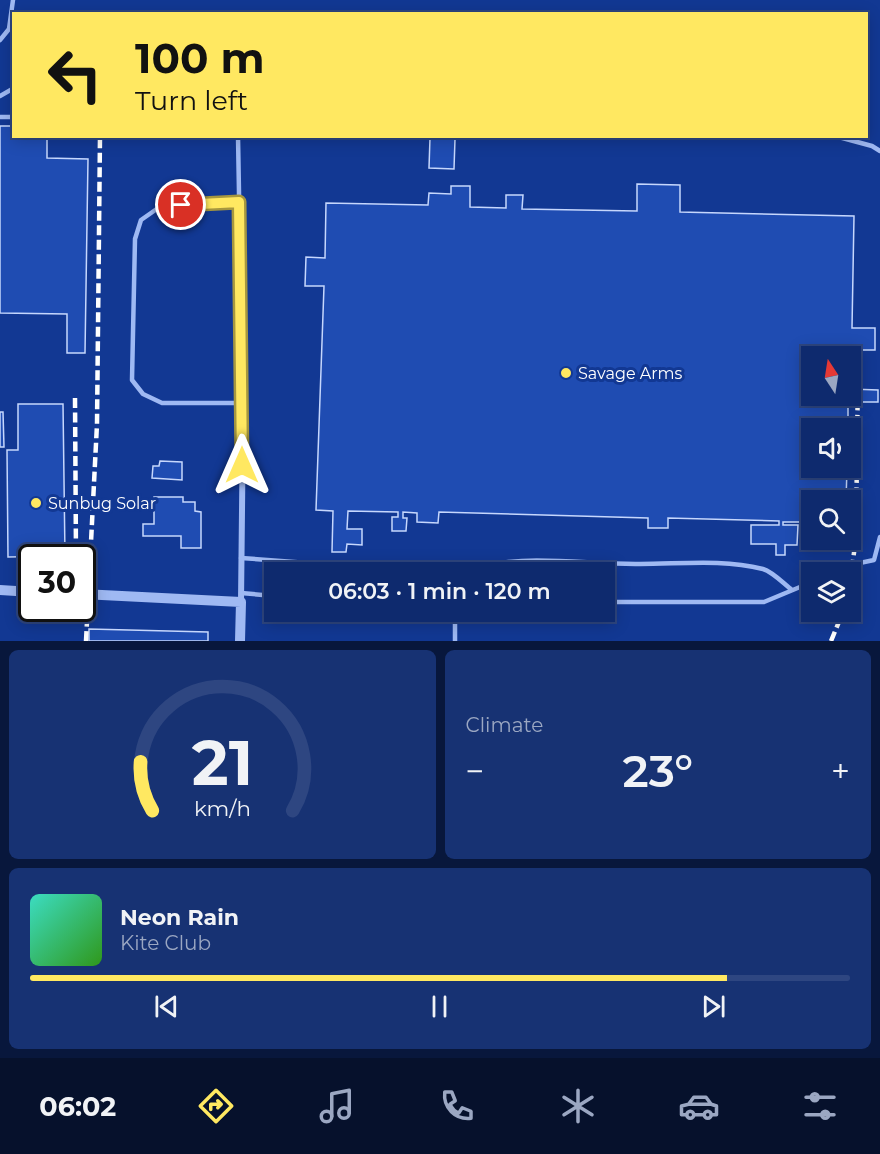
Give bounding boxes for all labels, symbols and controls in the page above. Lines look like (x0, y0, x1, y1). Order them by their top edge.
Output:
text: 100 m (135, 32, 264, 84)
icon: left (36, 36, 114, 114)
text: Turn left (135, 84, 248, 117)
pin (155, 179, 206, 230)
icon: arrive (164, 188, 197, 221)
north arrow (801, 346, 861, 406)
map controls (801, 346, 861, 622)
place label: Savage Arms (578, 364, 682, 383)
marker: Savage Arms (559, 366, 573, 380)
button: sound (801, 418, 861, 478)
position arrow (210, 433, 274, 497)
button: search (801, 490, 861, 550)
place label: Sunbug Solar (48, 494, 156, 513)
marker: Sunbug Solar (29, 496, 43, 510)
speed limit sign: 30 (18, 544, 96, 622)
button: layers (801, 562, 861, 622)
text: 06:03 · 1 min · 120 m (328, 578, 551, 605)
text: Climate (466, 713, 543, 737)
text: 21 (192, 725, 253, 801)
text: 23° (622, 743, 693, 798)
text: − (466, 751, 484, 791)
text: + (831, 751, 850, 791)
text: km/h (194, 796, 251, 822)
text: Neon Rain (120, 904, 239, 931)
text: Kite Club (120, 931, 211, 955)
icon: previous (150, 990, 183, 1023)
icon: pause (423, 990, 456, 1023)
icon: next (697, 990, 730, 1023)
icon: directions (195, 1085, 237, 1127)
icon: music (316, 1085, 358, 1127)
icon: phone (436, 1085, 478, 1127)
icon: climate (557, 1085, 599, 1127)
icon: car (678, 1085, 720, 1127)
icon: filters (799, 1085, 841, 1127)
text: 06:02 (39, 1090, 116, 1123)

